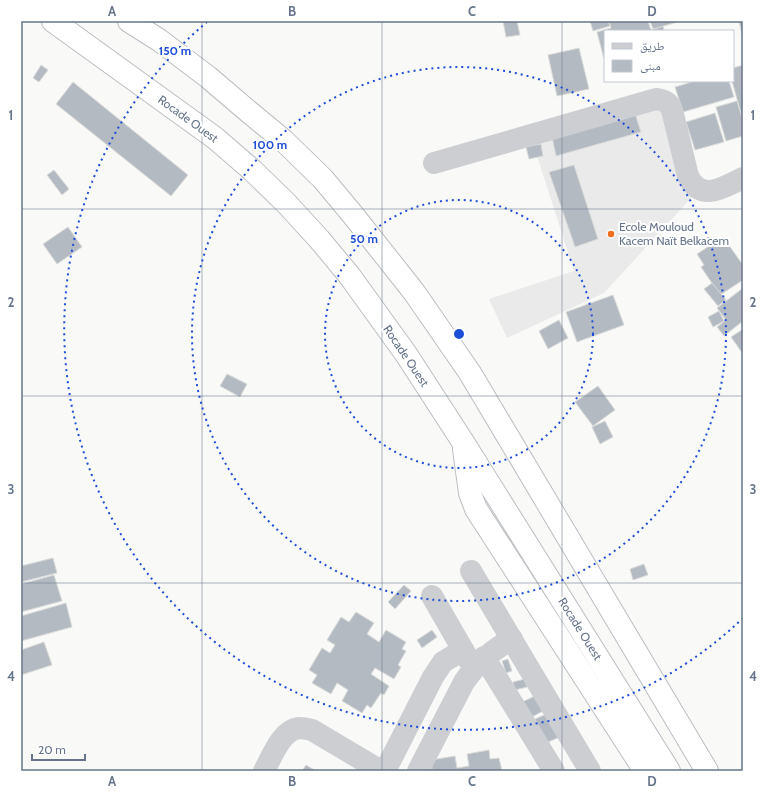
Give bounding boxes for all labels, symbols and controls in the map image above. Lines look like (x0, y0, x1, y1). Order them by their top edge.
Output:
text: A (108, 3, 117, 19)
text: B (288, 3, 296, 19)
text: C (468, 3, 476, 19)
text: D (647, 3, 657, 19)
legend (604, 30, 734, 82)
text: طريق (640, 38, 665, 53)
text: 150 m (159, 43, 191, 58)
text: مبنى (640, 58, 661, 73)
street label: Rocade Ouest (155, 92, 221, 146)
text: 1 (9, 107, 13, 123)
text: 1 (751, 107, 755, 123)
text: 100 m (253, 137, 287, 152)
place label: Ecole Mouloud Kacem Naït Belkacem (619, 219, 729, 248)
marker: Ecole Mouloud Kacem Naït Belkacem (606, 229, 616, 239)
text: 50 m (350, 231, 378, 246)
text: 2 (8, 294, 15, 310)
text: 2 (750, 294, 757, 310)
street label: Rocade Ouest (380, 322, 432, 389)
centre of rings (452, 327, 466, 341)
text: 3 (7, 481, 15, 497)
text: 3 (749, 481, 757, 497)
street label: Rocade Ouest (555, 595, 606, 663)
text: 4 (7, 668, 15, 684)
text: 4 (749, 668, 757, 684)
scale bar (32, 736, 85, 762)
text: 20 m (38, 742, 66, 757)
text: A (108, 773, 117, 789)
text: B (288, 773, 296, 789)
text: C (468, 773, 476, 789)
text: D (647, 773, 657, 789)

